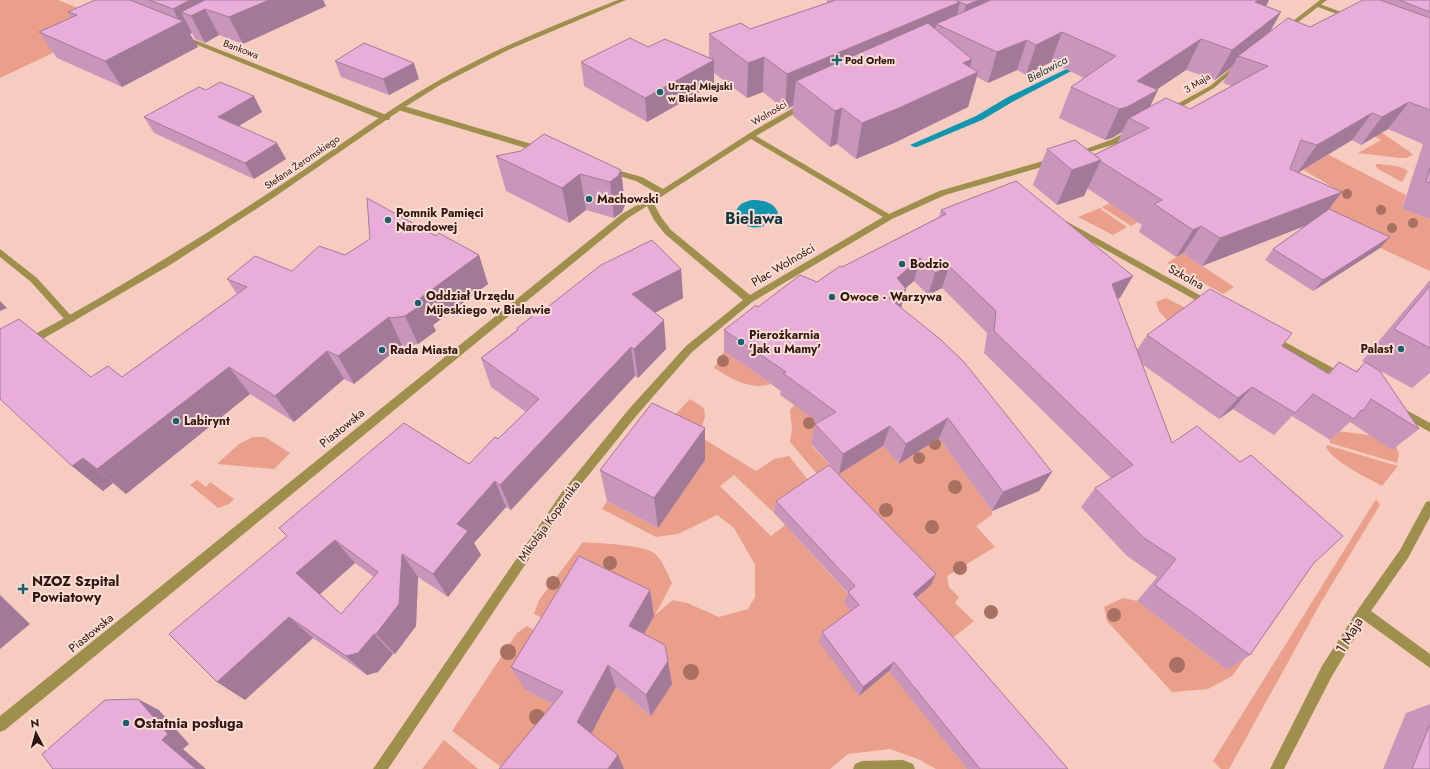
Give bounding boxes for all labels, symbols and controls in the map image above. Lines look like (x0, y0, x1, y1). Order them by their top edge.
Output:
street label: Bankowa (221, 35, 261, 63)
water label: Bielawica (1024, 52, 1070, 86)
place label: Pod Orłem (845, 53, 895, 68)
marker: Pod Orłem (832, 55, 842, 65)
street label: 3 Maja (1181, 69, 1213, 97)
place label: Urząd Miejski w Bielawie (667, 79, 733, 106)
marker: Urząd Miejski w Bielawie (655, 87, 665, 97)
street label: Wolności (748, 97, 790, 129)
street label: Stefana Żeromskiego (261, 131, 343, 193)
place label: Machowski (597, 190, 659, 208)
marker: Machowski (584, 194, 594, 204)
place label: Pomnik Pamięci Narodowej (396, 204, 484, 236)
district label: Bielawa (725, 207, 783, 230)
marker: Pomnik Pamięci Narodowej (383, 215, 393, 225)
street label: Plac Wolności (748, 239, 818, 291)
place label: Bodzio (910, 255, 949, 273)
marker: Bodzio (897, 259, 907, 269)
street label: Szkolna (1165, 260, 1207, 294)
place label: Oddział Urzędu Mijeskiego w Bielawie (426, 287, 551, 319)
place label: Owoce · Warzywa (840, 288, 942, 306)
marker: Owoce · Warzywa (827, 292, 837, 302)
marker: Oddział Urzędu Mijeskiego w Bielawie (413, 298, 423, 308)
place label: Pierożkarnia 'Jak u Mamy' (749, 326, 821, 358)
marker: Pierożkarnia 'Jak u Mamy' (736, 337, 746, 347)
place label: Palast (1360, 340, 1393, 358)
place label: Rada Miasta (390, 341, 458, 359)
marker: Palast (1396, 344, 1406, 354)
marker: Rada Miasta (377, 345, 387, 355)
street label: Piastowska (316, 404, 369, 452)
place label: Labirynt (184, 412, 230, 430)
marker: Labirynt (171, 416, 181, 426)
street label: Mikołaja Kopernika (514, 477, 585, 565)
place label: NZOZ Szpital Powiatowy (32, 571, 119, 607)
marker: NZOZ Szpital Powiatowy (17, 583, 29, 595)
street label: Piastowska (65, 609, 118, 657)
street label: 1 Maja (1330, 613, 1368, 657)
north arrow (16, 713, 56, 753)
place label: Ostatnia posługa (134, 713, 243, 733)
text: N (30, 715, 40, 731)
marker: Ostatnia posługa (121, 718, 131, 728)

